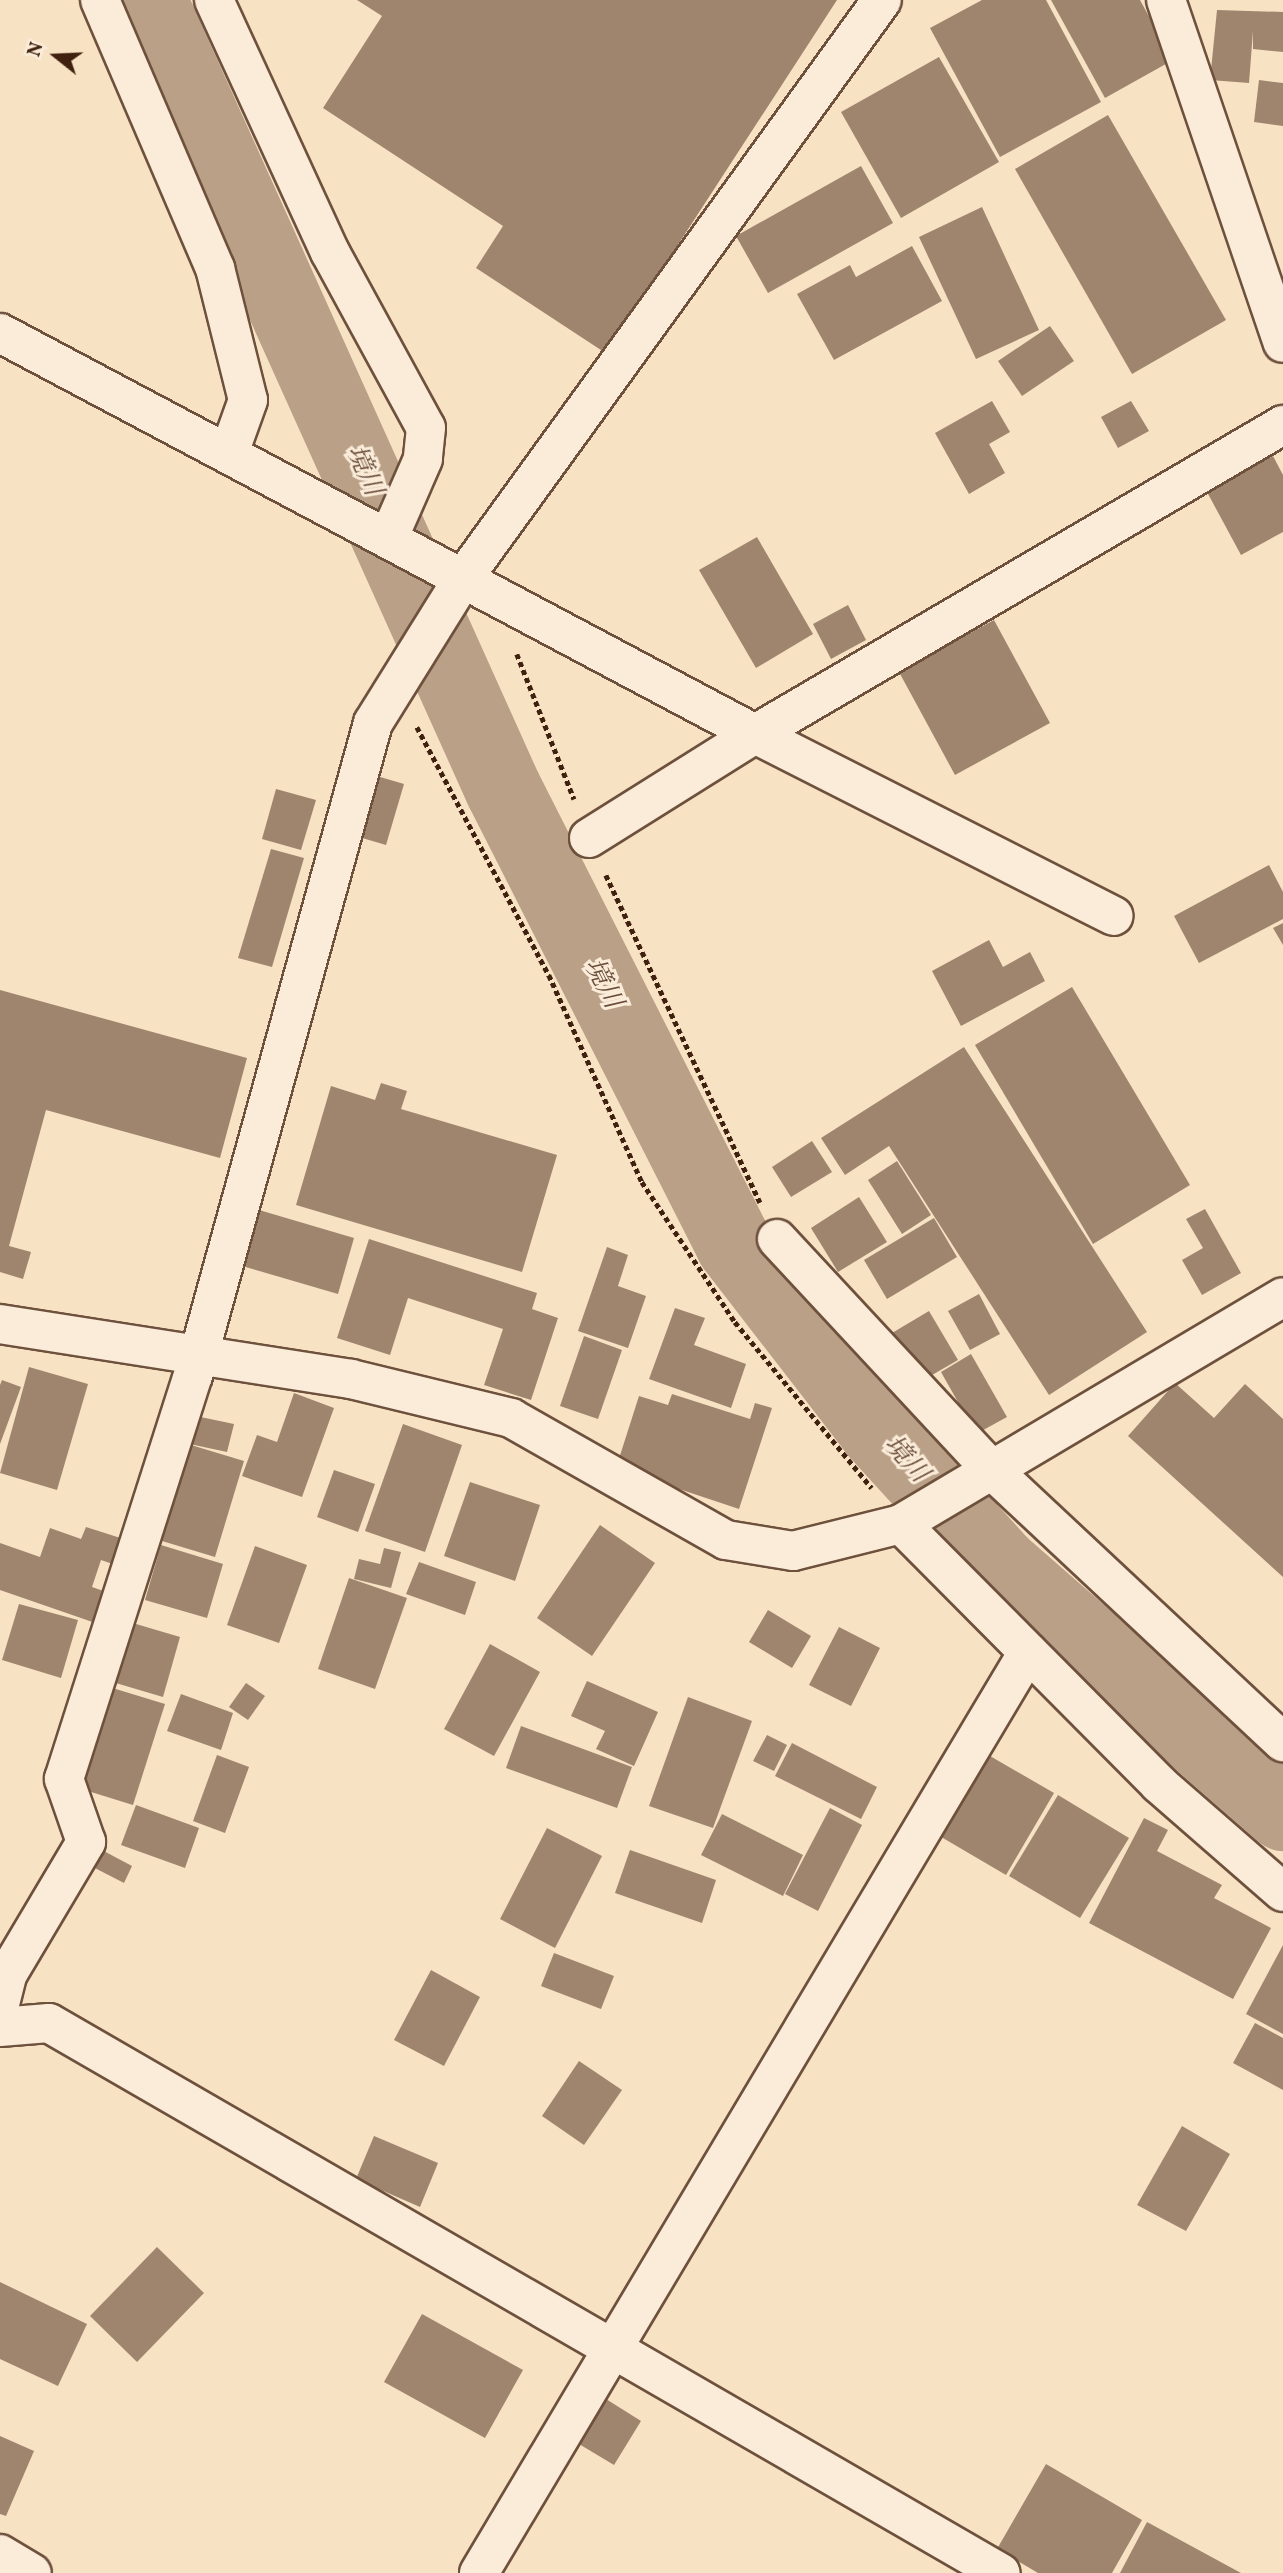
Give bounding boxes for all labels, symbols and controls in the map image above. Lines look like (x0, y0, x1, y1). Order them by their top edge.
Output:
north arrow (21, 21, 91, 91)
text: N (22, 39, 51, 60)
water label: 境川 (338, 441, 388, 501)
water label: 境川 (576, 954, 628, 1014)
water label: 境川 (876, 1430, 934, 1490)

